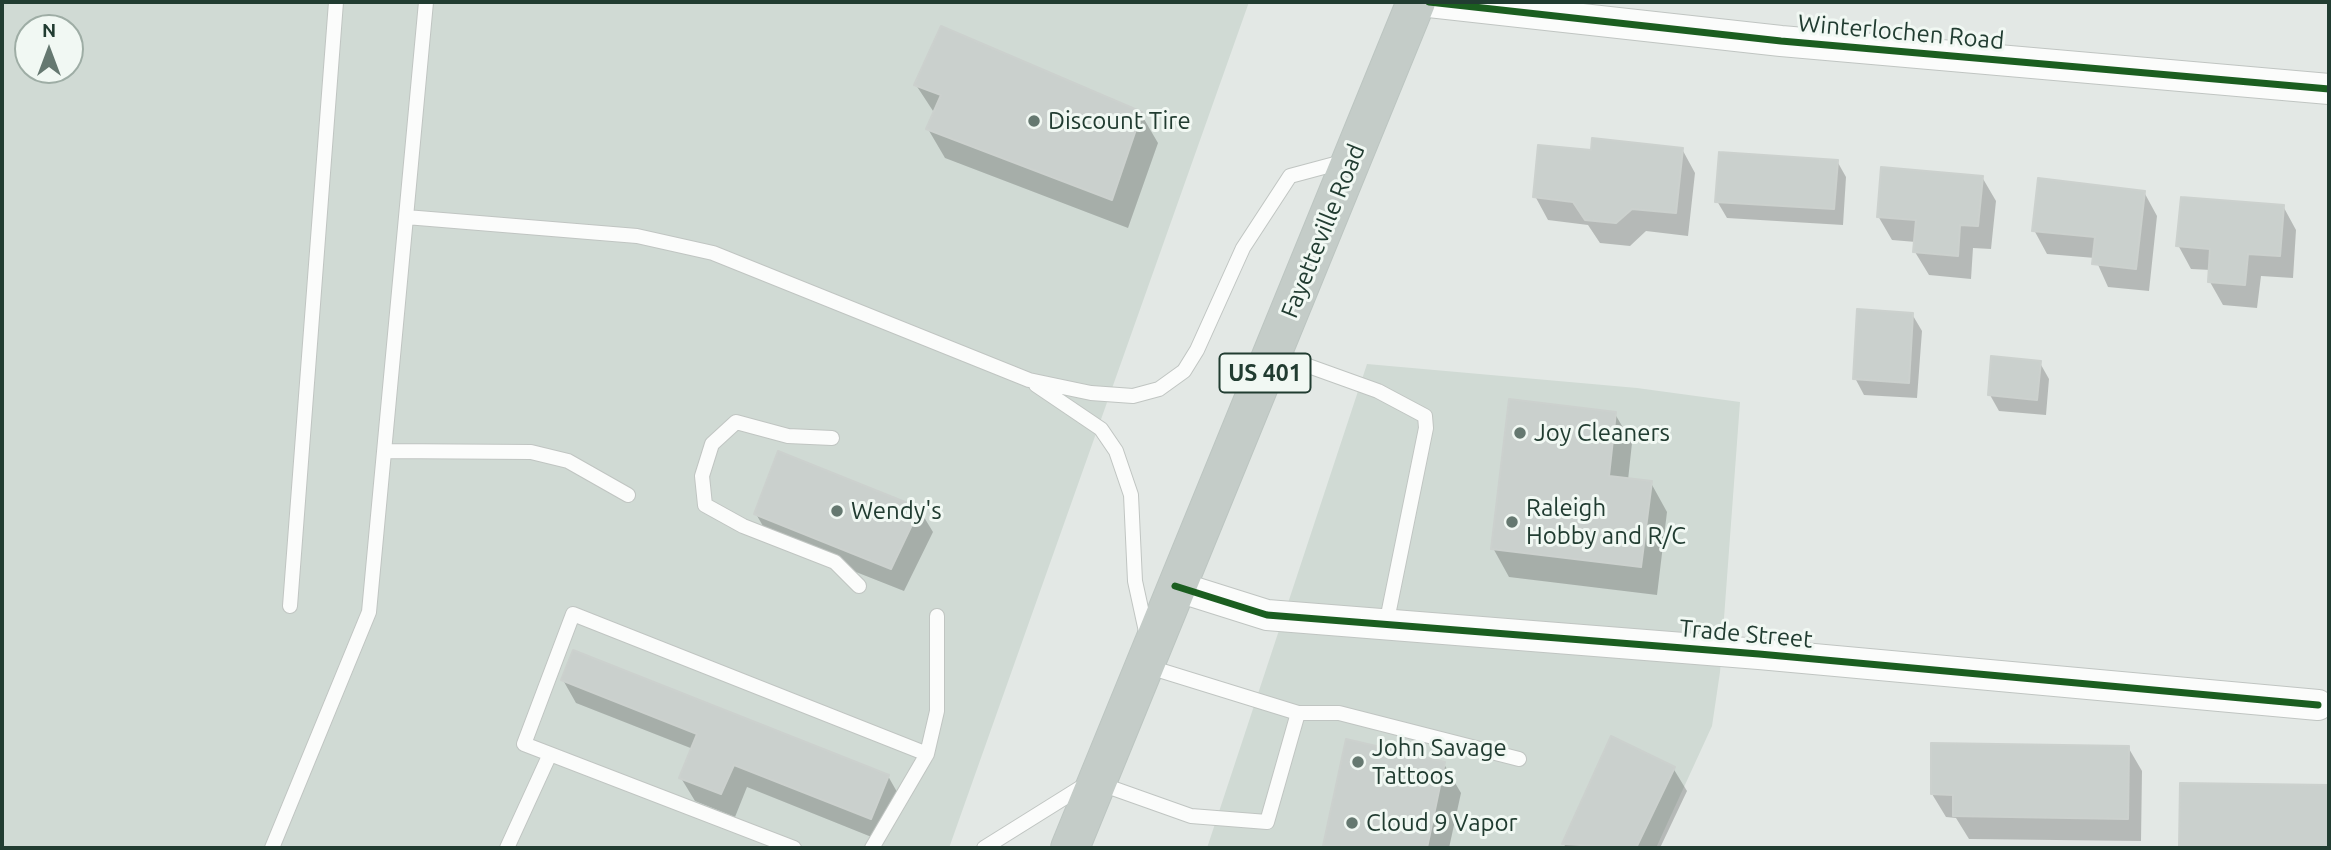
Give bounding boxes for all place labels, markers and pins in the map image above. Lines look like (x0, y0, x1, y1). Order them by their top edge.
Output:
place label: Discount Tire (1048, 107, 1191, 135)
marker: Discount Tire (1026, 113, 1042, 129)
place label: Joy Cleaners (1534, 419, 1670, 447)
marker: Joy Cleaners (1512, 425, 1528, 441)
place label: Raleigh Hobby and R/C (1526, 494, 1686, 550)
place label: Wendy's (851, 497, 942, 525)
marker: Wendy's (829, 503, 845, 519)
marker: Raleigh Hobby and R/C (1504, 514, 1520, 530)
place label: John Savage Tattoos (1372, 734, 1507, 790)
marker: John Savage Tattoos (1350, 754, 1366, 770)
place label: Cloud 9 Vapor (1366, 809, 1518, 837)
marker: Cloud 9 Vapor (1344, 815, 1360, 831)

